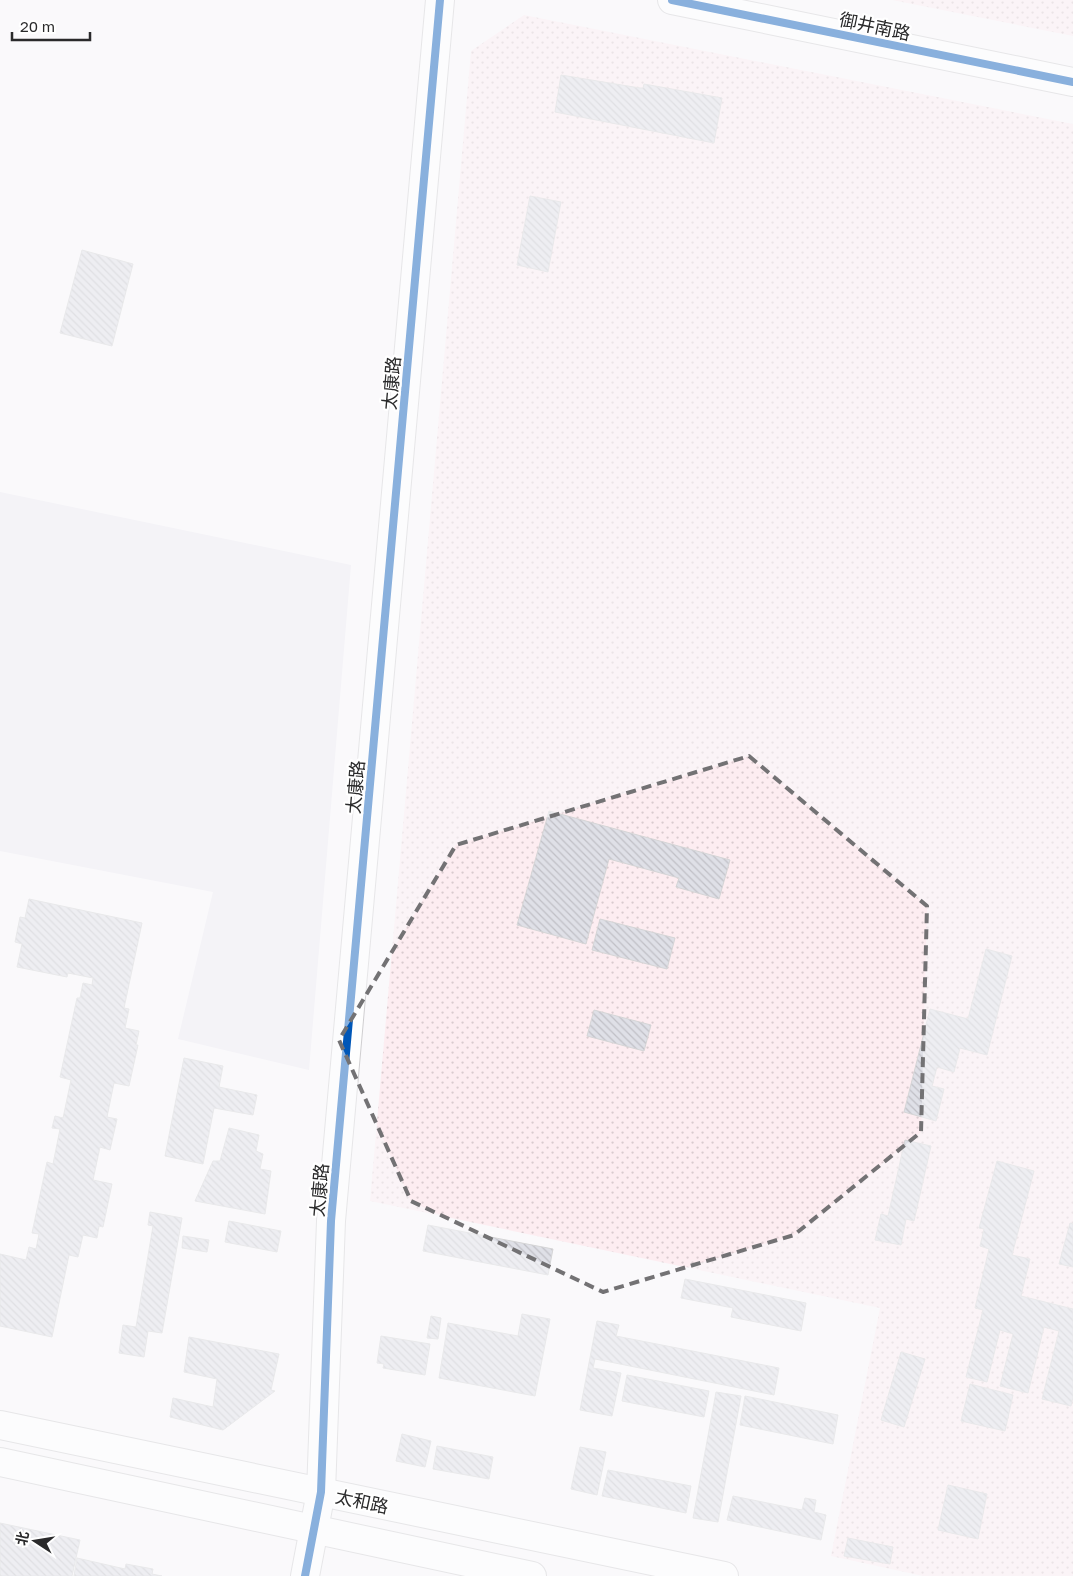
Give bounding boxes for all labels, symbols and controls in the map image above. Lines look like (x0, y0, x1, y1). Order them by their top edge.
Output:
street label: 御井南路 (837, 8, 913, 44)
scale bar (12, 10, 90, 42)
text: 20 m (20, 17, 55, 35)
street label: 太康路 (378, 355, 404, 411)
street label: 太康路 (342, 759, 368, 815)
street label: 太康路 (306, 1162, 332, 1218)
street label: 太和路 (333, 1485, 391, 1517)
north arrow (10, 1516, 60, 1566)
text: 北 (12, 1530, 32, 1547)

